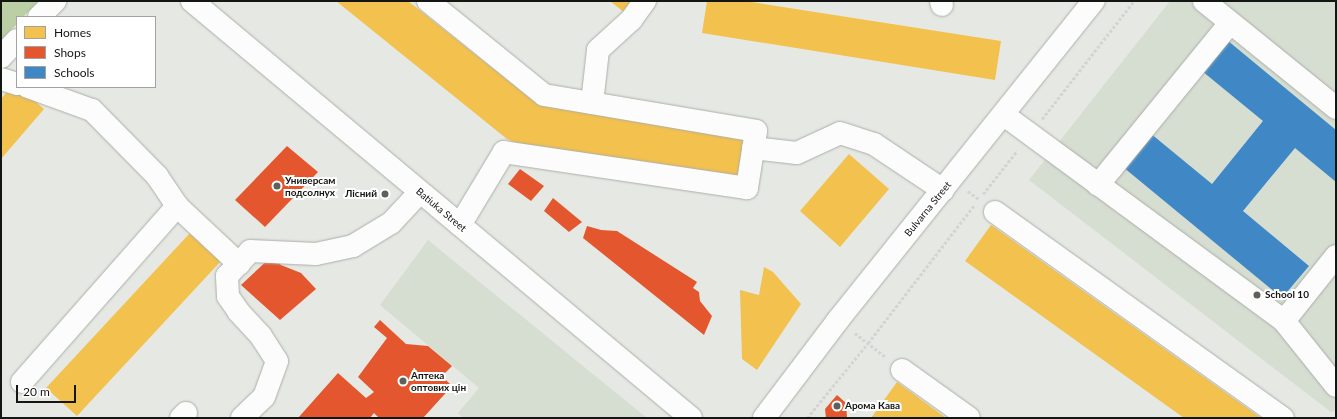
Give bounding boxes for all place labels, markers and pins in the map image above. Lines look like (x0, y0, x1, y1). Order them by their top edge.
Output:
place label: Универсам подсолнух (285, 174, 335, 198)
marker: Универсам подсолнух (272, 181, 282, 191)
place label: Лісний (345, 188, 377, 200)
marker: Лісний (380, 189, 390, 199)
place label: School 10 (1265, 289, 1309, 301)
marker: School 10 (1252, 290, 1262, 300)
place label: Аптека оптових цін (411, 369, 466, 392)
marker: Аптека оптових цін (398, 376, 408, 386)
place label: Арома Кава (845, 400, 900, 412)
marker: Арома Кава (832, 401, 842, 411)

